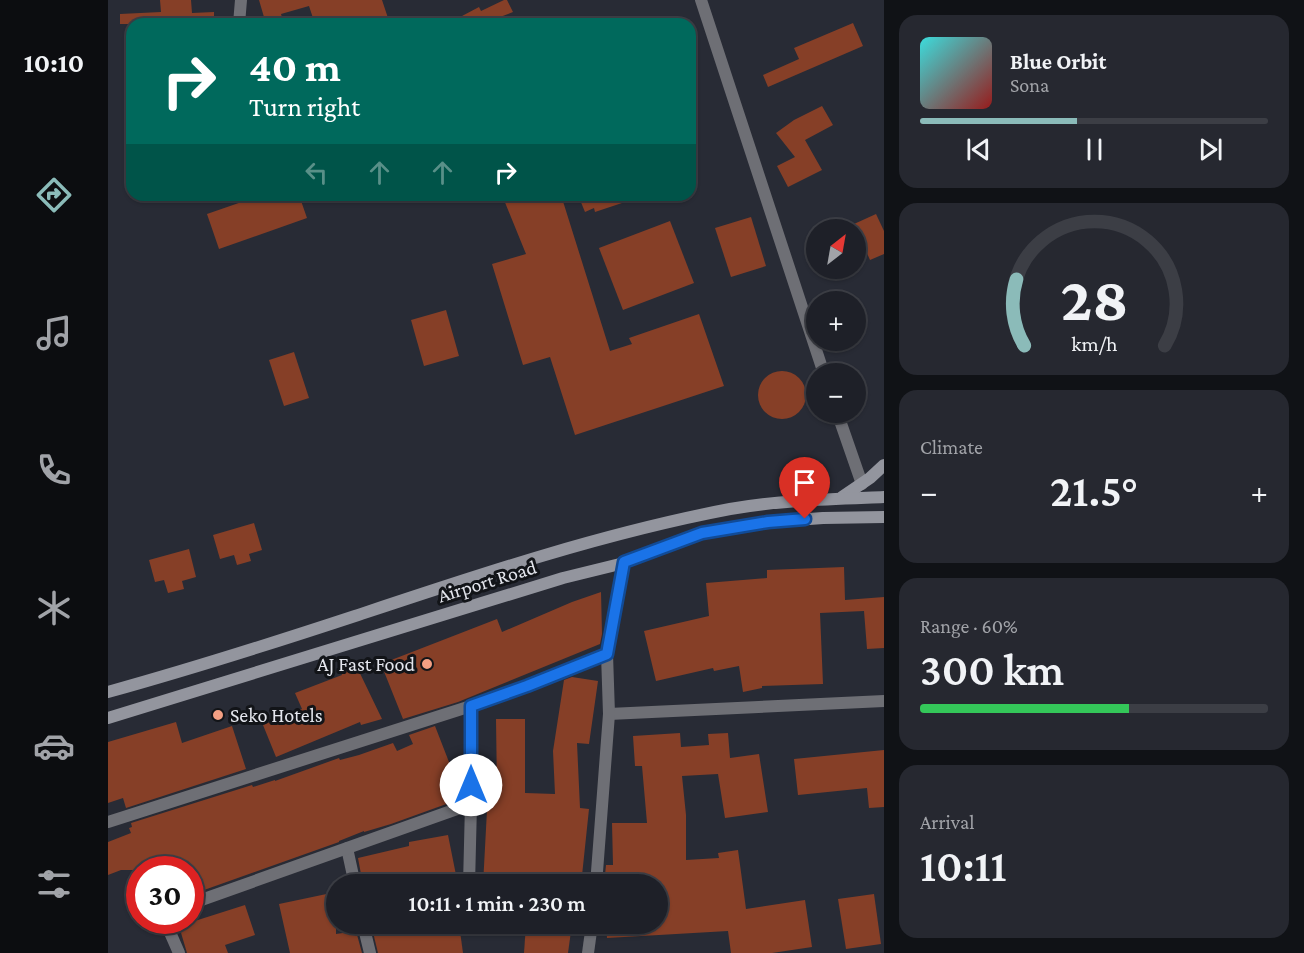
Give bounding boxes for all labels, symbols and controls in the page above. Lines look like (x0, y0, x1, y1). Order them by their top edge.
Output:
icon: right (150, 42, 228, 120)
text: 40 m (249, 43, 341, 90)
text: 10:10 (24, 48, 84, 78)
text: Blue Orbit (1010, 49, 1106, 74)
text: Sona (1010, 74, 1049, 96)
text: Turn right (249, 92, 360, 122)
icon: previous (962, 133, 995, 166)
icon: pause (1078, 133, 1111, 166)
icon: next (1194, 133, 1227, 166)
icon: left (300, 156, 333, 189)
icon: ahead (363, 156, 396, 189)
icon: ahead (426, 156, 459, 189)
icon: right (489, 156, 522, 189)
icon: directions (33, 174, 75, 216)
north arrow (806, 219, 866, 279)
map controls (806, 219, 866, 423)
text: 28 (1060, 264, 1128, 333)
button: + (806, 291, 866, 351)
icon: music (33, 312, 75, 354)
text: km/h (1071, 332, 1118, 356)
button: − (806, 363, 866, 423)
text: Climate (920, 436, 983, 458)
icon: phone (33, 449, 75, 491)
pin (779, 457, 830, 519)
icon: arrive (788, 466, 821, 499)
text: 21.5° (1050, 466, 1138, 516)
text: − (920, 473, 937, 510)
text: + (1251, 473, 1268, 510)
street label: Airport Road (435, 555, 540, 607)
icon: climate (33, 587, 75, 629)
text: Range · 60% (920, 615, 1018, 637)
text: 300 km (920, 645, 1064, 695)
place label: AJ Fast Food (317, 653, 415, 676)
marker: AJ Fast Food (420, 657, 434, 671)
place label: Seko Hotels (230, 704, 323, 726)
marker: Seko Hotels (211, 708, 225, 722)
icon: car (33, 725, 75, 767)
position arrow (439, 753, 503, 817)
text: Arrival (920, 811, 974, 833)
text: 10:11 (920, 841, 1007, 891)
speed limit sign: 30 (126, 856, 204, 934)
icon: filters (33, 863, 75, 905)
text: 10:11 · 1 min · 230 m (409, 891, 585, 916)

